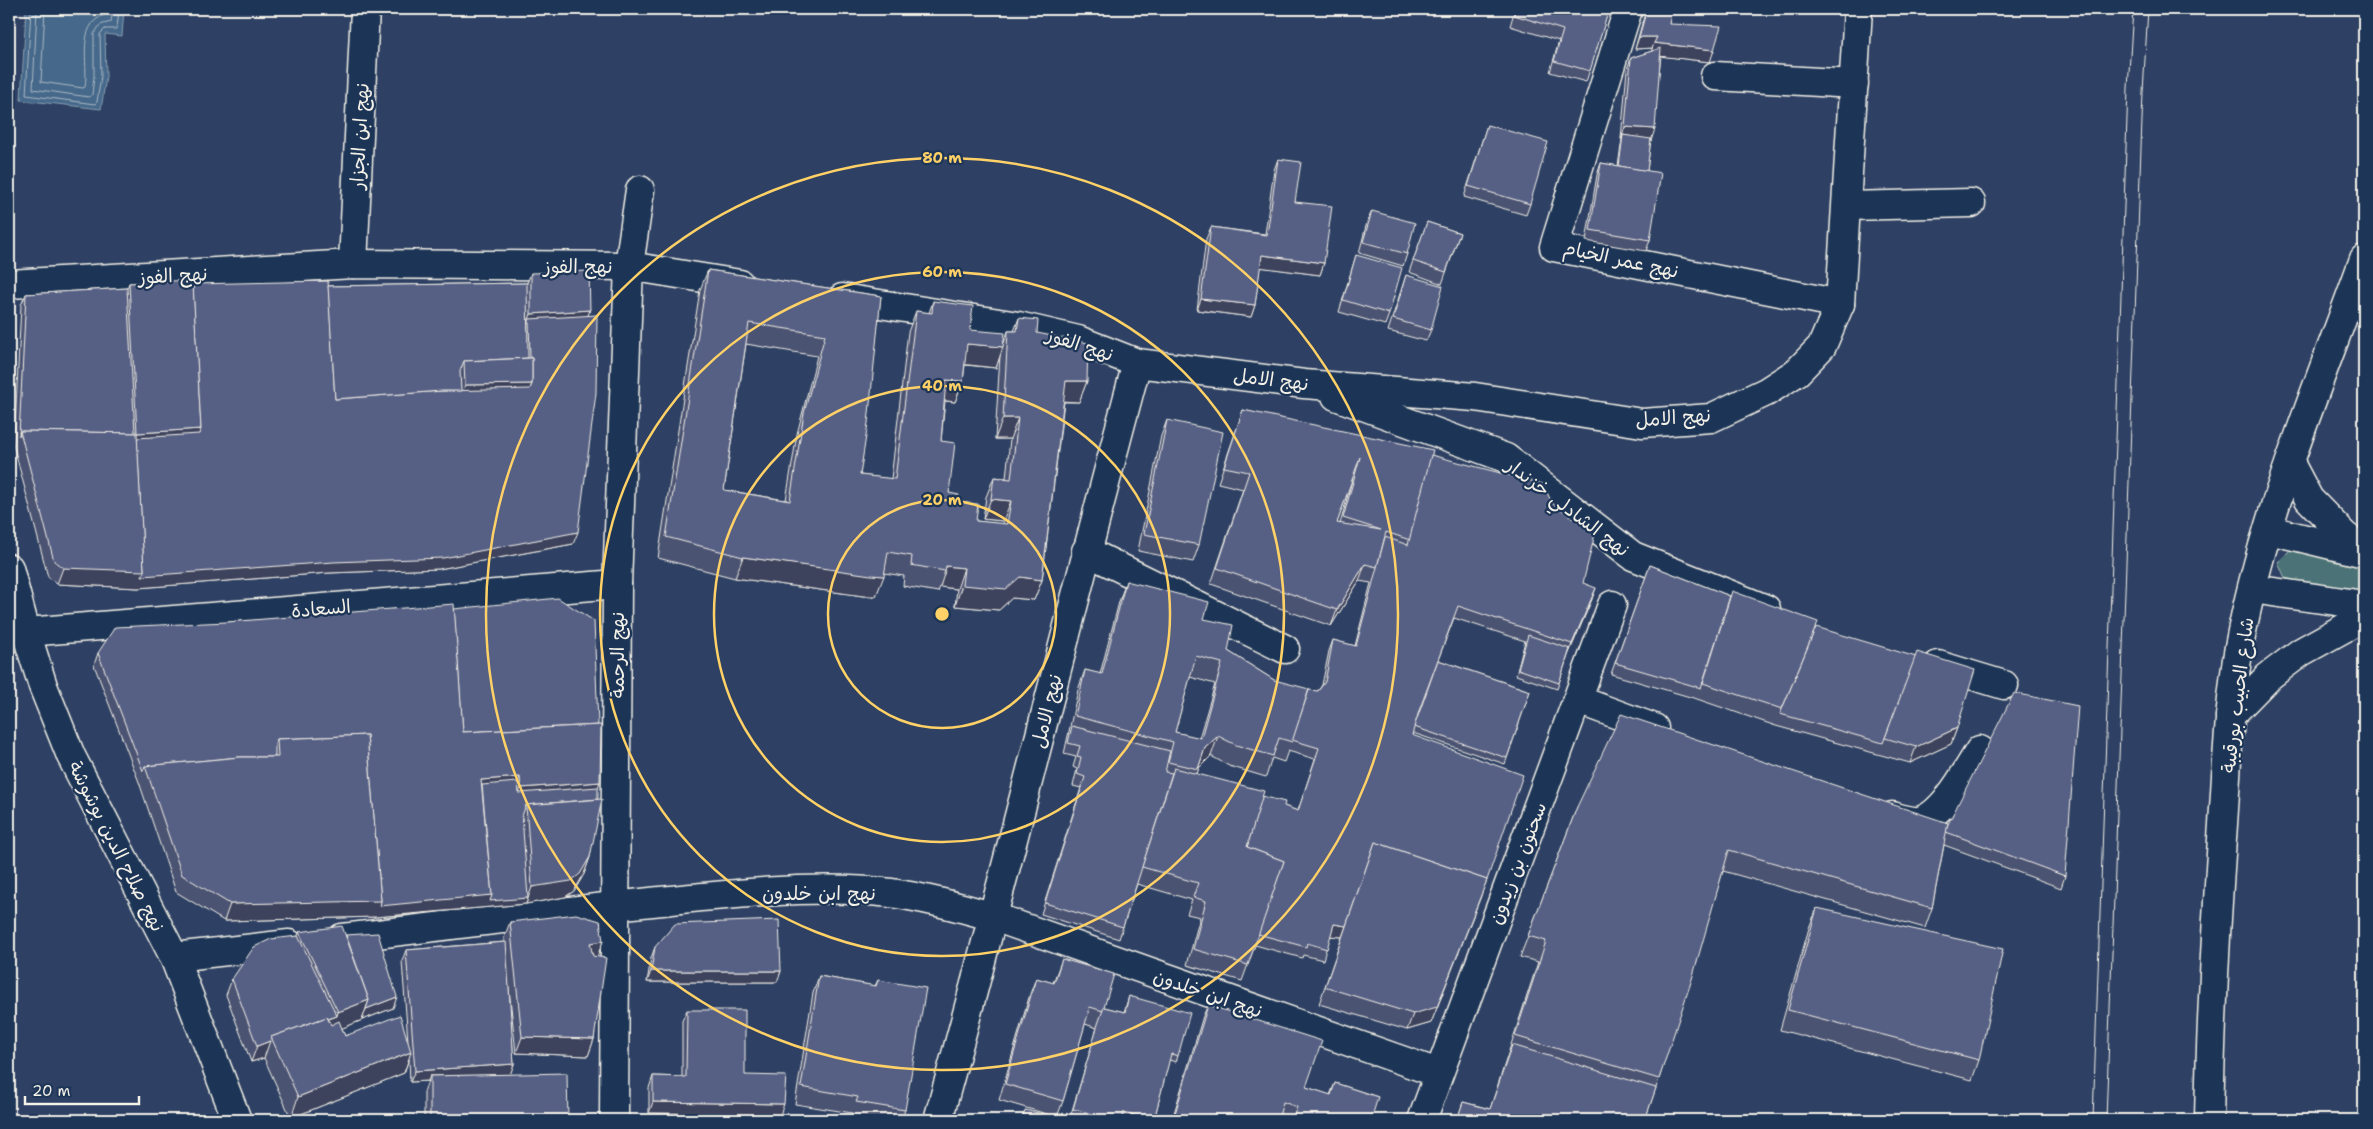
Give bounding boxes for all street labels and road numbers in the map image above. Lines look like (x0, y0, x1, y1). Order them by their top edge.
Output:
street label: نهج ابن الجزار (344, 82, 375, 192)
street label: نهج عمر الخيام (1561, 235, 1681, 286)
street label: نهج الفوز (541, 254, 613, 279)
street label: نهج الفوز (136, 261, 208, 290)
street label: نهج الفوز (1041, 321, 1117, 367)
street label: نهج الامل (1232, 362, 1310, 397)
street label: نهج الامل (1634, 402, 1712, 433)
street label: نهج الشادلي خزندار (1497, 452, 1635, 565)
street label: السعادة (290, 593, 352, 624)
street label: نهج الرحمة (605, 612, 630, 698)
street label: شارع الحبيب بورقيبة (2216, 616, 2260, 774)
street label: نهج الامل (1025, 671, 1068, 751)
street label: نهج صلاح الدين بوشوشة (63, 757, 170, 936)
street label: سحنون بن زيدون (1483, 798, 1552, 928)
street label: نهج ابن خلدون (762, 881, 876, 906)
street label: نهج ابن خلدون (1150, 963, 1266, 1024)

